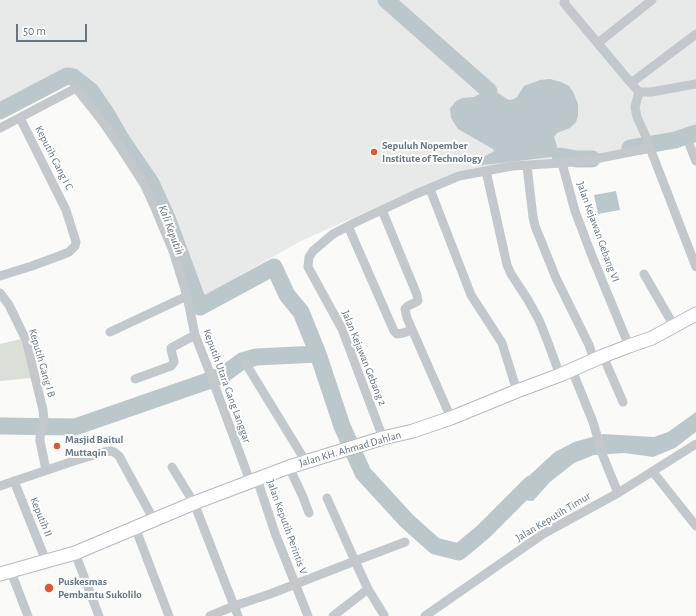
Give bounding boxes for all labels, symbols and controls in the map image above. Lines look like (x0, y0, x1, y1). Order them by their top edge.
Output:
scale bar (18, 16, 89, 42)
text: 50 m (23, 25, 46, 37)
street label: Keputih Gang I C (32, 124, 76, 192)
place label: Sepuluh Nopember Institute of Technology (382, 139, 482, 165)
marker: Sepuluh Nopember Institute of Technology (369, 147, 379, 157)
street label: Jalan Kejawan Gebang VI (574, 180, 622, 284)
water label: Kali Keputih (155, 203, 187, 257)
street label: Jalan Kejawan Gebang 2 (339, 308, 389, 408)
street label: Keputih Gang I B (26, 327, 58, 399)
street label: Keputih Utara Gang Langgar (200, 327, 254, 445)
street label: Jalan KH. Ahmad Dahlan (297, 428, 403, 470)
place label: Masjid Baitul Muttaqin (65, 433, 124, 459)
marker: Masjid Baitul Muttaqin (52, 441, 62, 451)
street label: Jalan Keputih Perintis V (264, 478, 310, 576)
street label: Jalan Keputih Timur (513, 489, 593, 545)
street label: Keputih II (27, 495, 55, 539)
place label: Puskesmas Pembantu Sukolilo (58, 575, 142, 601)
marker: Puskesmas Pembantu Sukolilo (43, 582, 55, 594)

